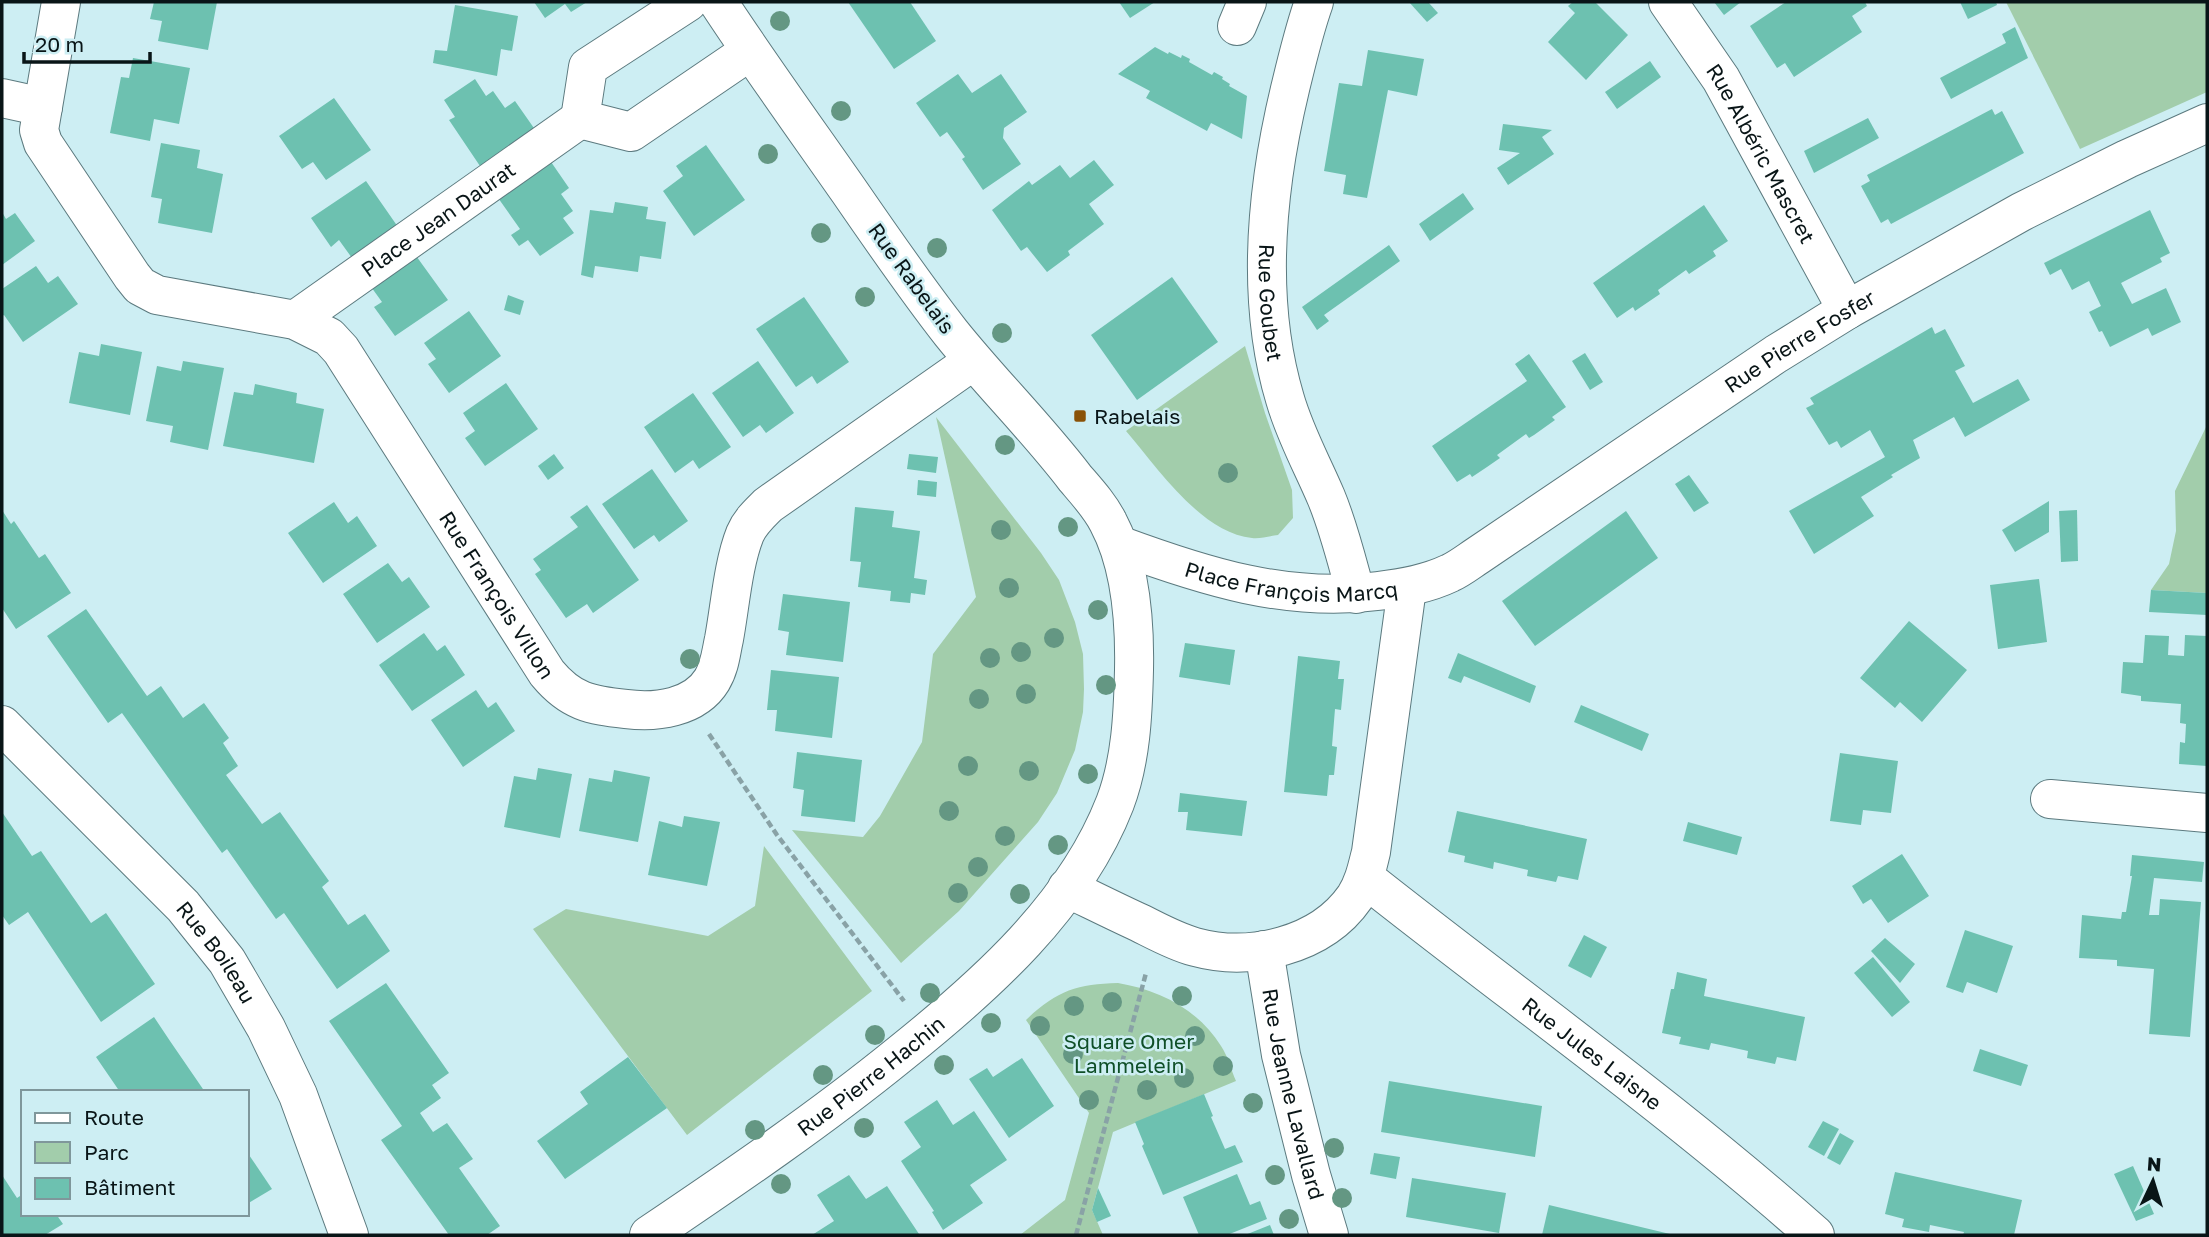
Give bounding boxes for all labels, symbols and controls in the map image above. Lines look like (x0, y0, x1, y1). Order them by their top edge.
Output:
scale bar (24, 21, 150, 65)
text: 20 m (35, 31, 84, 57)
street label: Rue Albéric Mascret (1701, 58, 1821, 248)
street label: Place Jean Daurat (356, 156, 520, 282)
street label: Rue Rabelais (863, 218, 961, 338)
street label: Rue Goubet (1254, 244, 1288, 364)
street label: Rue Pierre Fosfer (1719, 284, 1879, 398)
place label: Rabelais (1094, 403, 1180, 429)
marker: Rabelais (1072, 408, 1088, 424)
street label: Rue François Villon (434, 506, 560, 684)
street label: Place François Marcq (1182, 556, 1399, 607)
street label: Rue Boileau (171, 896, 262, 1008)
street label: Rue Jeanne Lavallard (1257, 986, 1331, 1203)
street label: Rue Jules Laisne (1517, 991, 1667, 1116)
street label: Rue Pierre Hachin (792, 1010, 950, 1141)
park label: Square Omer Lammelein (1064, 1028, 1194, 1078)
legend (21, 1090, 248, 1216)
text: Route (84, 1104, 144, 1130)
text: Parc (84, 1139, 129, 1165)
north arrow (2118, 1146, 2188, 1216)
text: N (2146, 1152, 2162, 1176)
text: Bâtiment (84, 1174, 176, 1200)

